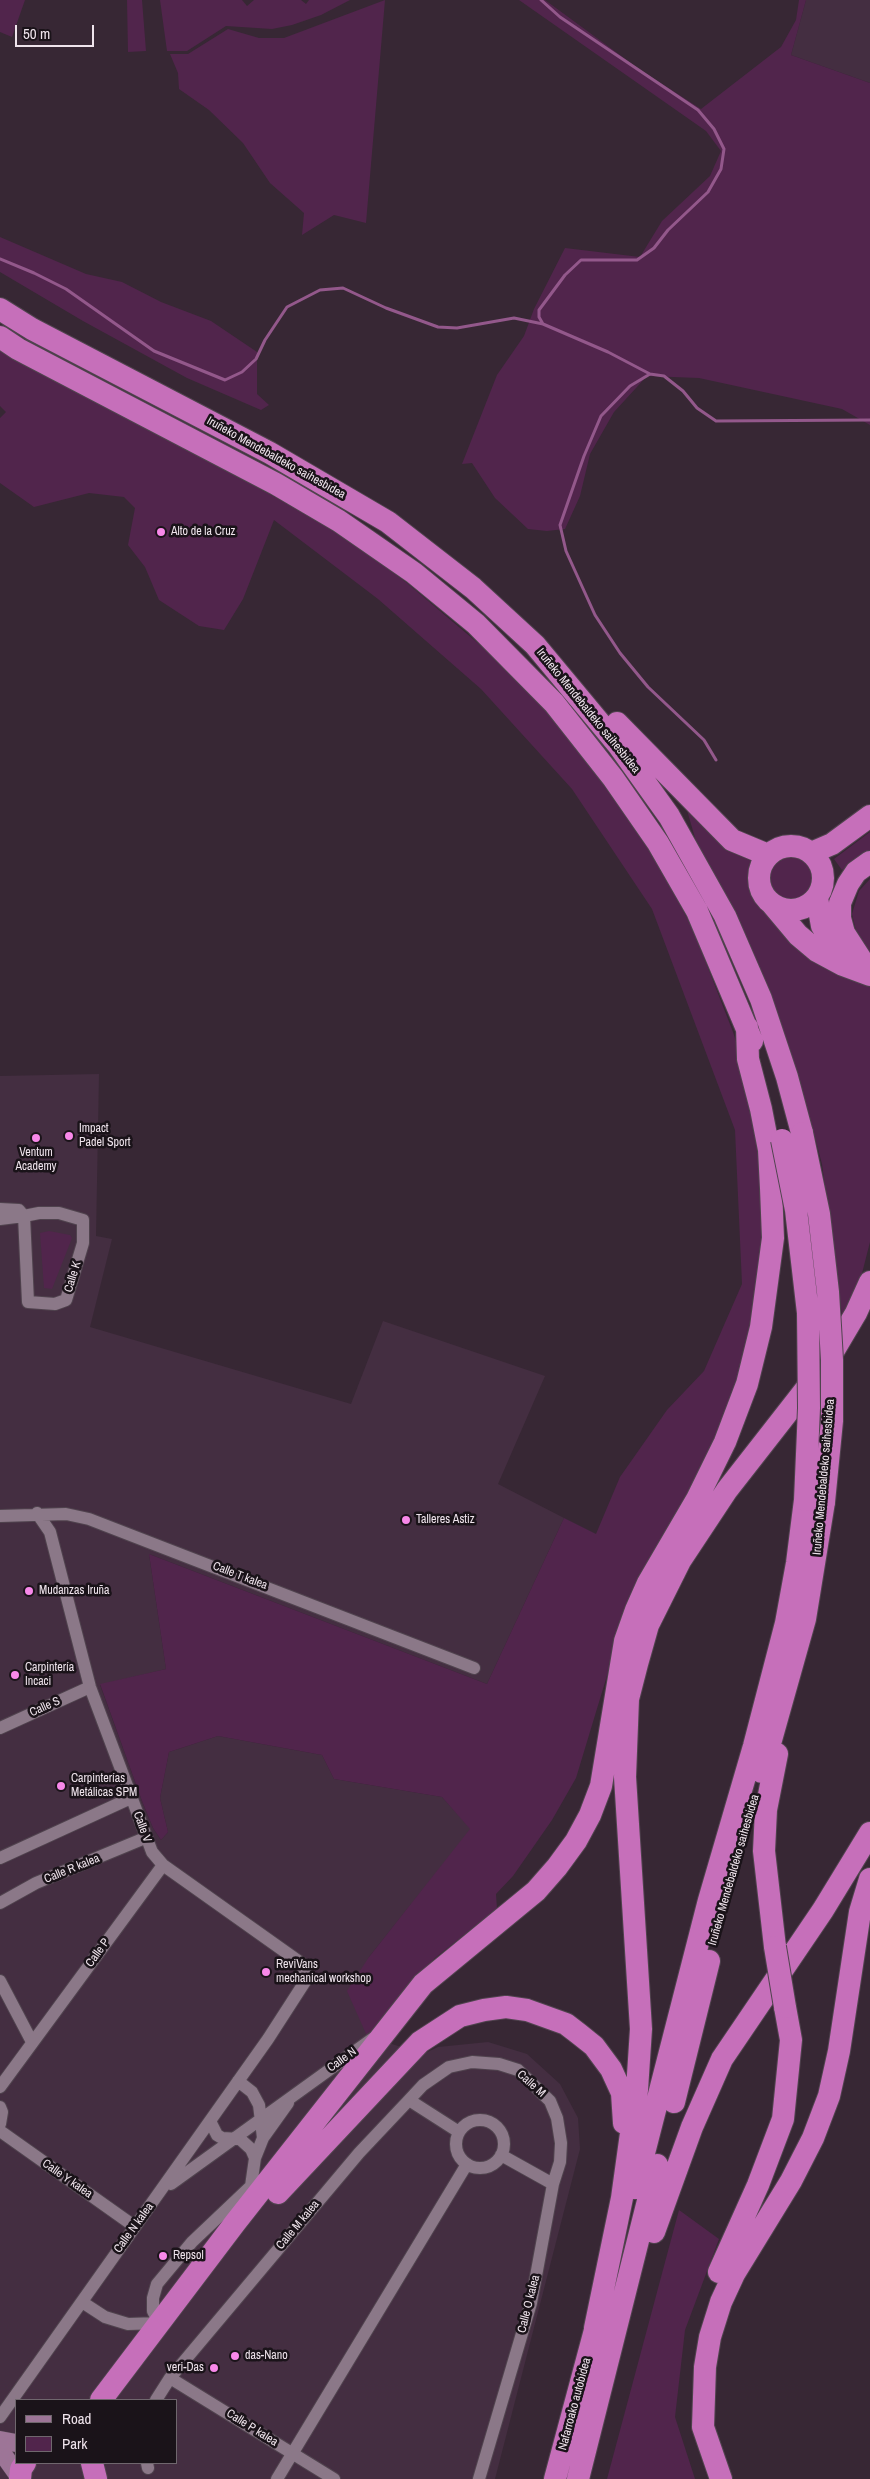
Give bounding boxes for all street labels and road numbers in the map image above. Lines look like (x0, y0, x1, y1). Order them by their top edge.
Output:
street label: Iruñeko Mendebaldeko saihesbidea (204, 414, 348, 502)
street label: Iruñeko Mendebaldeko saihesbidea (533, 646, 643, 776)
street label: Calle K (61, 1260, 85, 1294)
street label: Iruñeko Mendebaldeko saihesbidea (810, 1398, 838, 1556)
street label: Calle T kalea (211, 1559, 269, 1593)
street label: Calle S (28, 1694, 62, 1720)
street label: Iruñeko Mendebaldeko saihesbidea (706, 1793, 762, 1947)
street label: Calle V (130, 1810, 154, 1844)
street label: Calle R kalea (42, 1851, 102, 1887)
street label: Calle P (83, 1936, 113, 1970)
street label: Calle N (325, 2045, 359, 2075)
street label: Calle M (514, 2067, 548, 2101)
street label: Calle Y kalea (39, 2156, 95, 2202)
street label: Calle M kalea (273, 2198, 323, 2252)
street label: Calle N kalea (111, 2200, 157, 2256)
street label: Calle O kalea (515, 2274, 543, 2334)
street label: Nafarroako autobidea (556, 2356, 594, 2452)
street label: Calle P kalea (224, 2407, 280, 2449)

